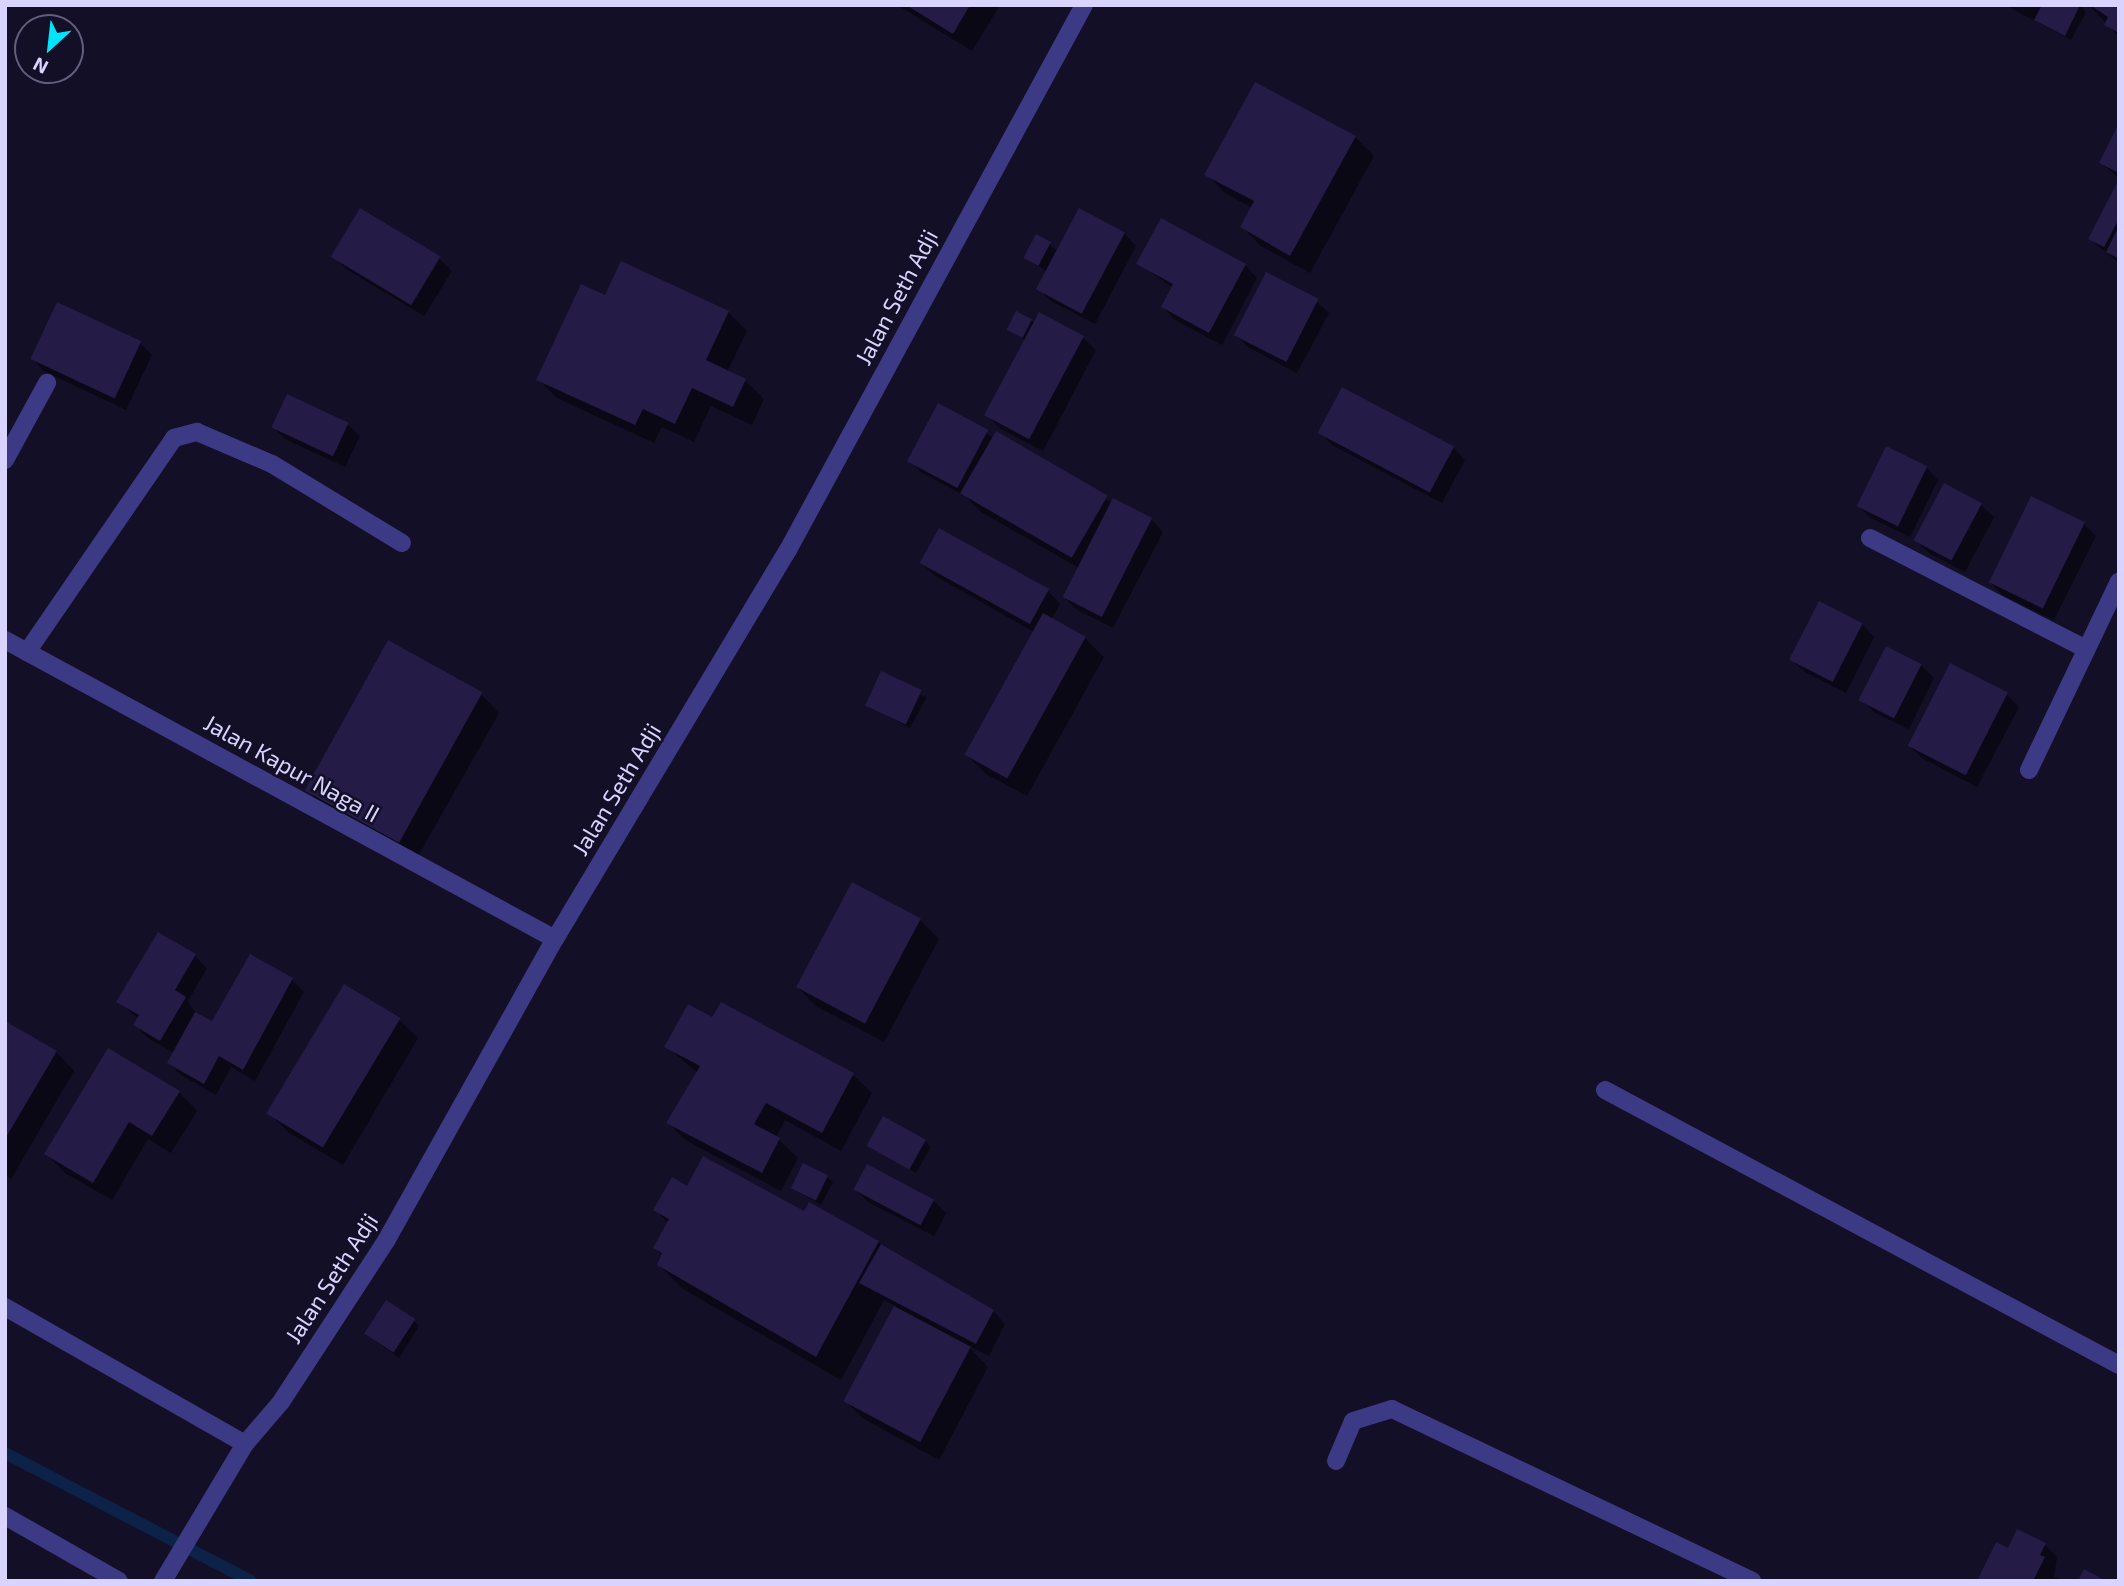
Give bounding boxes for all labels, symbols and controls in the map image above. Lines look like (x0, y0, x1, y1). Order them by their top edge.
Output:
north arrow (14, 14, 84, 84)
text: N (29, 53, 51, 80)
street label: Jalan Seth Adji (849, 224, 943, 370)
street label: Jalan Kapur Naga II (199, 708, 385, 828)
street label: Jalan Seth Adji (566, 718, 666, 860)
street label: Jalan Seth Adji (279, 1208, 383, 1348)

